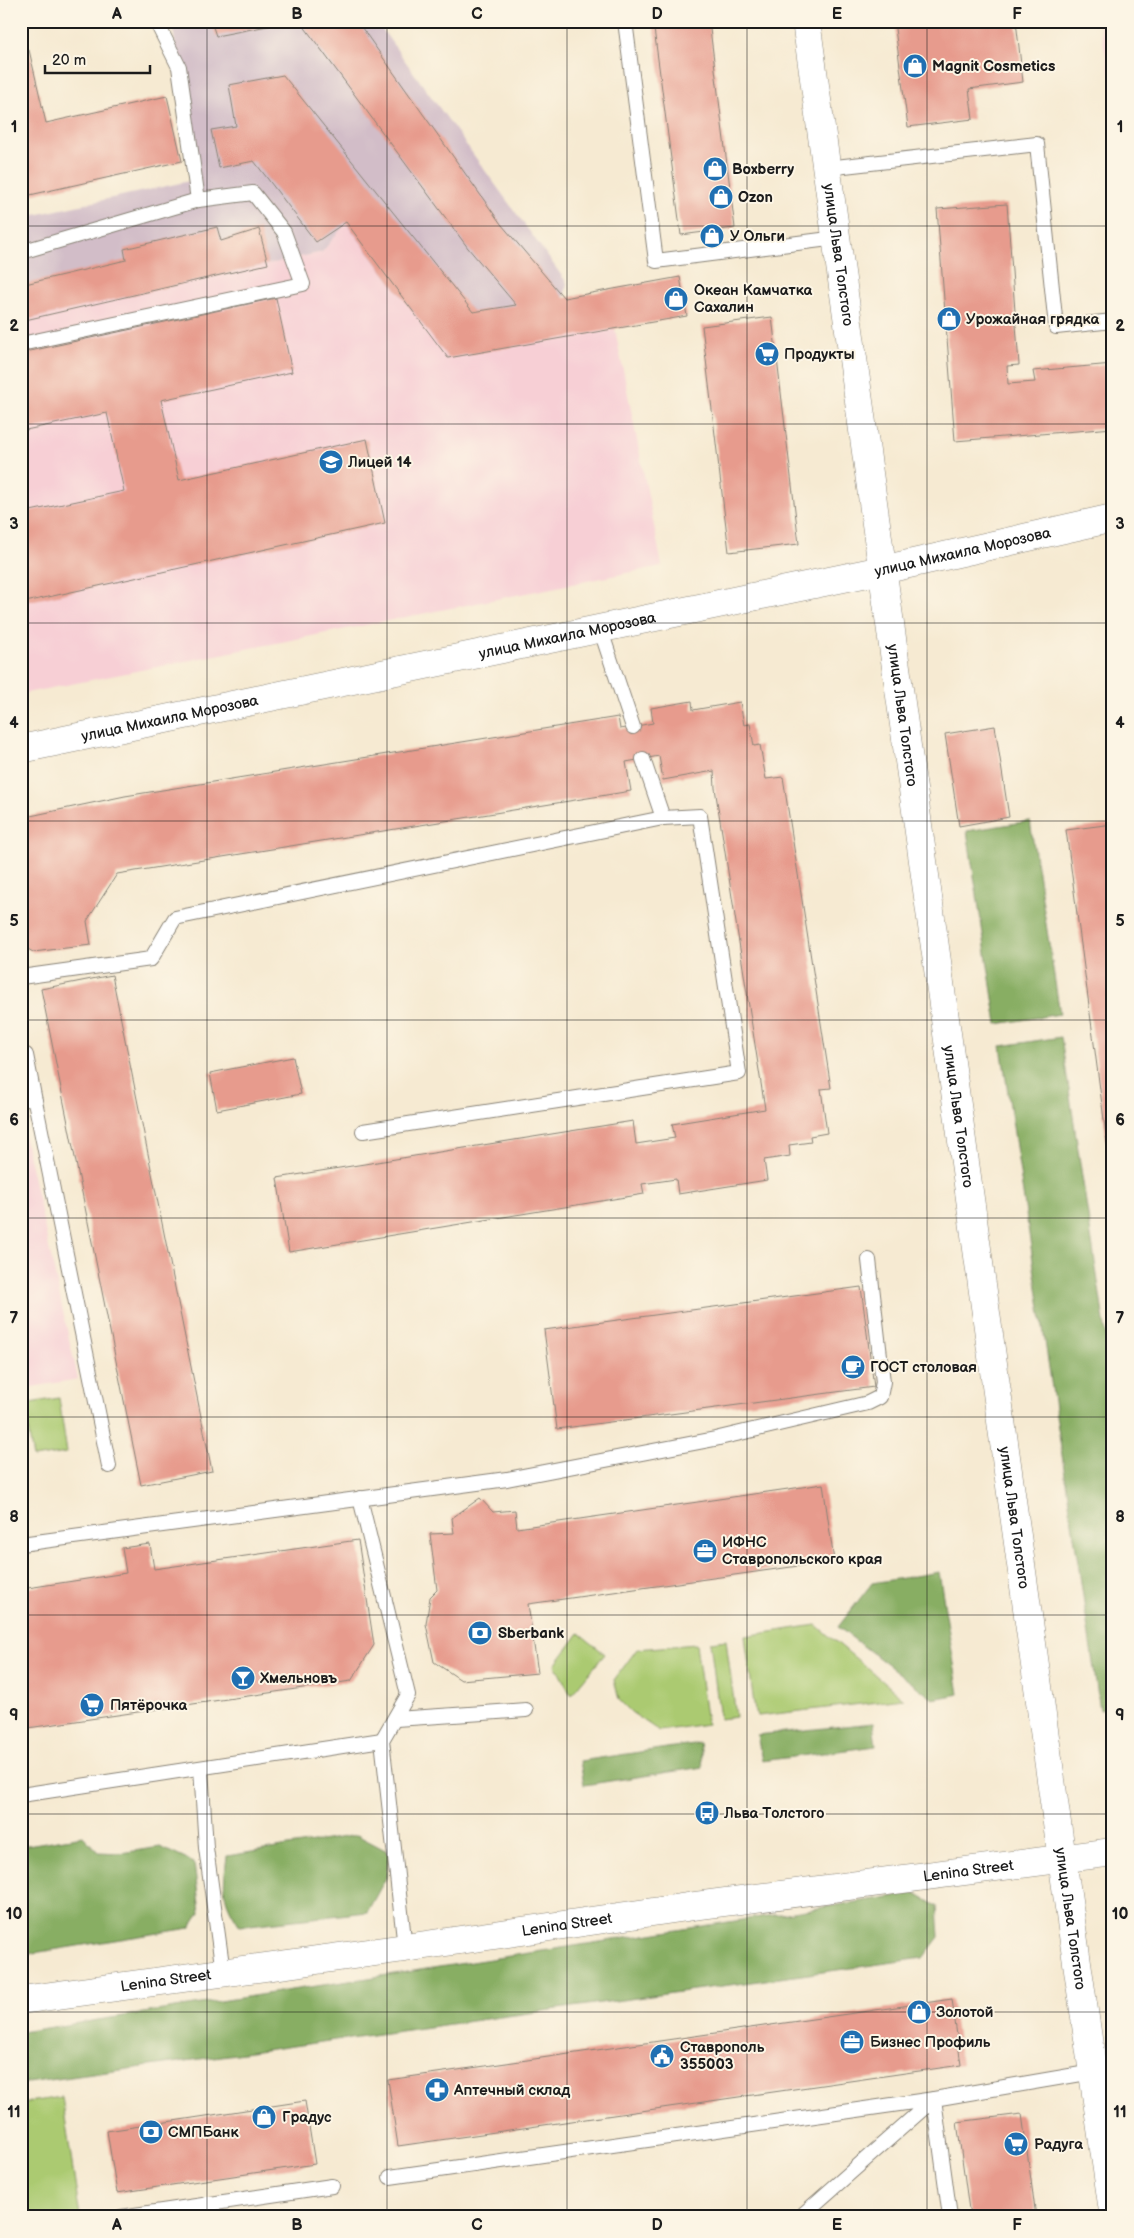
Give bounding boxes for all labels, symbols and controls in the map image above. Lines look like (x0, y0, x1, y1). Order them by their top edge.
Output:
text: A (111, 5, 122, 24)
text: B (291, 5, 303, 24)
text: C (471, 5, 483, 24)
text: D (651, 5, 663, 24)
text: E (832, 5, 842, 24)
text: F (1012, 5, 1022, 24)
scale bar (45, 42, 150, 74)
text: 20 m (52, 51, 86, 70)
shop icon: Magnit Cosmetics (902, 53, 928, 79)
place label: Magnit Cosmetics (932, 57, 1055, 76)
text: 1 (11, 118, 17, 137)
text: 1 (1117, 118, 1123, 137)
shop icon: Boxberry (702, 156, 728, 182)
place label: Boxberry (732, 160, 794, 179)
street label: улица Льва Толстого (819, 182, 857, 327)
shop icon: Ozon (708, 184, 734, 210)
place label: Ozon (738, 188, 773, 207)
shop icon: У Ольги (699, 223, 725, 249)
place label: У Ольги (730, 227, 785, 246)
place label: Океан Камчатка Сахалин (694, 281, 813, 317)
shop icon: Океан Камчатка Сахалин (663, 286, 689, 312)
shop icon: Урожайная грядка (936, 306, 962, 332)
place label: Урожайная грядка (966, 310, 1100, 329)
text: 2 (9, 317, 19, 336)
text: 2 (1115, 317, 1125, 336)
supermarket icon: Продукты (754, 341, 780, 367)
place label: Продукты (784, 345, 855, 364)
school or university icon: Лицей 14 (318, 449, 344, 475)
place label: Лицей 14 (347, 453, 412, 472)
text: 3 (9, 515, 19, 534)
text: 3 (1115, 515, 1125, 534)
street label: улица Михаила Морозова (873, 523, 1053, 581)
street label: улица Михаила Морозова (477, 608, 658, 664)
street label: улица Льва Толстого (883, 643, 922, 788)
street label: улица Михаила Морозова (80, 691, 260, 746)
text: 4 (9, 714, 19, 733)
text: 4 (1115, 714, 1125, 733)
text: 5 (9, 912, 19, 931)
text: 5 (1115, 912, 1125, 931)
street label: улица Льва Толстого (939, 1044, 977, 1189)
text: 6 (9, 1111, 19, 1130)
text: 6 (1115, 1111, 1125, 1130)
text: 7 (10, 1309, 19, 1328)
text: 7 (1116, 1309, 1125, 1328)
cafe icon: ГОСТ столовая (840, 1354, 866, 1380)
place label: ГОСТ столовая (870, 1358, 977, 1377)
street label: улица Льва Толстого (995, 1445, 1033, 1590)
text: 8 (9, 1508, 19, 1527)
text: 8 (1115, 1508, 1125, 1527)
place label: ИФНС Ставропольского края (722, 1533, 882, 1569)
office icon: ИФНС Ставропольского края (692, 1538, 718, 1564)
bank icon: Sberbank (467, 1620, 493, 1646)
place label: Sberbank (498, 1624, 564, 1643)
bar icon: Хмельновъ (230, 1665, 256, 1691)
place label: Хмельновъ (259, 1669, 337, 1688)
supermarket icon: Пятёрочка (79, 1692, 105, 1718)
place label: Пятёрочка (110, 1696, 188, 1715)
text: 9 (9, 1706, 19, 1725)
text: 9 (1115, 1706, 1125, 1725)
bus stop icon: Льва Толстого (694, 1800, 720, 1826)
place label: Льва Толстого (723, 1804, 824, 1823)
street label: улица Льва Толстого (1051, 1846, 1090, 1991)
street label: Lenina Street (922, 1856, 1015, 1886)
text: 10 (6, 1905, 22, 1924)
text: 10 (1112, 1905, 1128, 1924)
street label: Lenina Street (520, 1909, 614, 1941)
street label: Lenina Street (119, 1965, 213, 1996)
shop icon: Золотой (906, 1999, 932, 2025)
place label: Золотой (936, 2003, 993, 2022)
office icon: Бизнес Профиль (839, 2029, 865, 2055)
place label: Бизнес Профиль (870, 2033, 991, 2052)
place label: Ставрополь 355003 (680, 2038, 765, 2074)
public building icon: Ставрополь 355003 (649, 2043, 675, 2069)
pharmacy icon: Аптечный склад (424, 2077, 450, 2103)
place label: Аптечный склад (453, 2081, 570, 2100)
text: 11 (7, 2103, 21, 2122)
text: 11 (1113, 2103, 1127, 2122)
shop icon: Градус (251, 2104, 277, 2130)
place label: Градус (282, 2108, 332, 2127)
bank icon: СМПБанк (138, 2119, 164, 2145)
place label: СМПБанк (168, 2123, 239, 2142)
supermarket icon: Радуга (1003, 2131, 1029, 2157)
place label: Радуга (1034, 2135, 1083, 2154)
text: A (111, 2216, 122, 2235)
text: B (291, 2216, 303, 2235)
text: C (471, 2216, 483, 2235)
text: D (651, 2216, 663, 2235)
text: E (832, 2216, 842, 2235)
text: F (1012, 2216, 1022, 2235)

